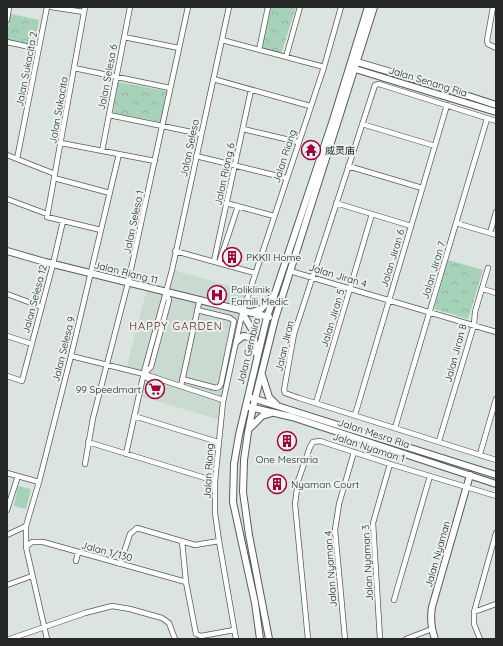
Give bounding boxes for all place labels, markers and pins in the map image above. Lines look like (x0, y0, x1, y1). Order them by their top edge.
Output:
temple icon: 威灵庙 (300, 139, 322, 161)
place label: 威灵庙 (325, 144, 355, 157)
building icon: PKKII Home (221, 246, 243, 268)
place label: PKKII Home (246, 251, 302, 264)
place label: Poliklinik Famili Medic (231, 283, 288, 308)
hospital icon: Poliklinik Famili Medic (206, 284, 228, 306)
supermarket icon: 99 Speedmart (144, 378, 166, 400)
place label: 99 Speedmart (76, 383, 142, 396)
building icon: One Mesraria (276, 430, 298, 452)
place label: One Mesraria (256, 453, 318, 466)
building icon: Nyaman Court (266, 473, 288, 495)
place label: Nyaman Court (291, 478, 360, 491)

